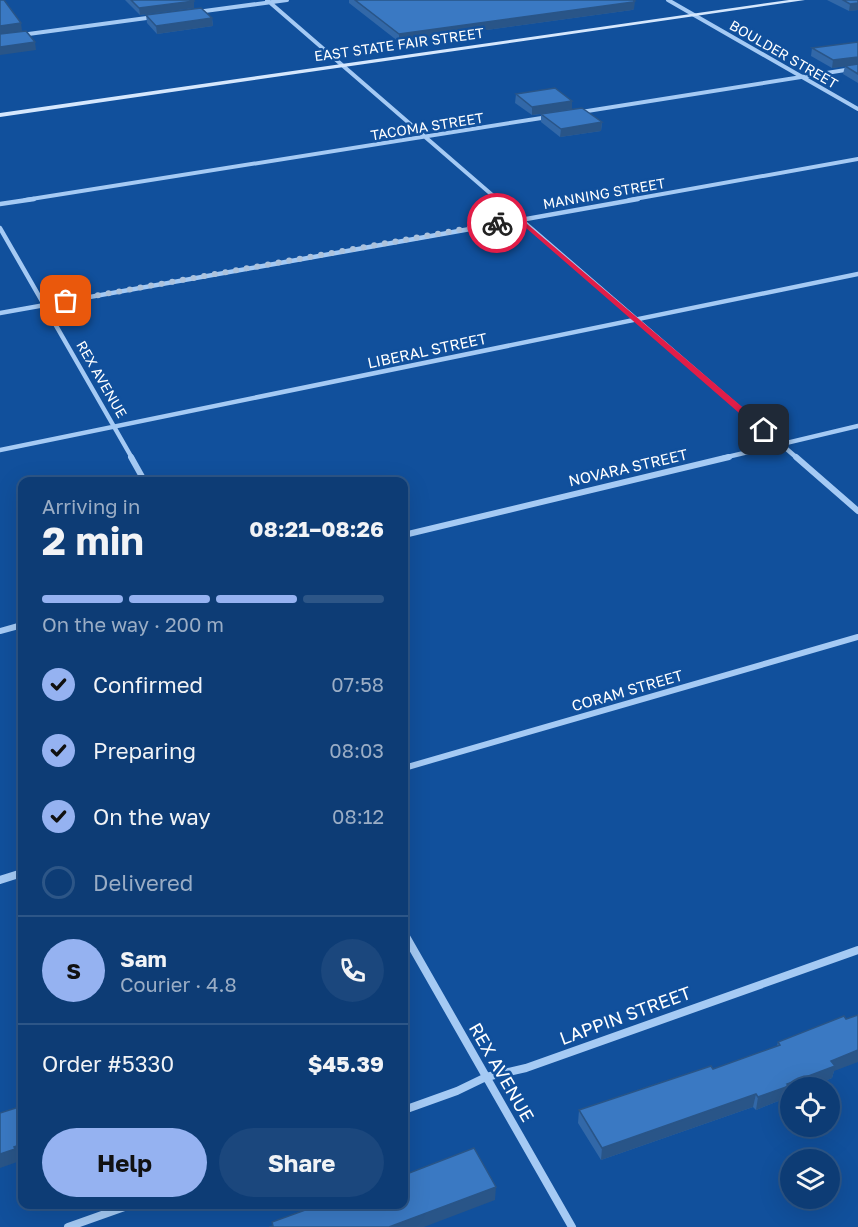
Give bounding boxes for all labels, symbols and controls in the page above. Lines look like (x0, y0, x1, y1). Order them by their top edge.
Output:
street label: BOULDER STREET (727, 16, 841, 92)
street label: EAST STATE FAIR STREET (313, 24, 485, 64)
street label: TACOMA STREET (369, 109, 485, 143)
street label: MANNING STREET (541, 174, 667, 212)
courier (467, 193, 527, 253)
icon: bike (481, 207, 514, 240)
pin (40, 275, 91, 326)
icon: bag (49, 284, 82, 317)
street label: LIBERAL STREET (366, 329, 488, 371)
street label: REX AVENUE (73, 337, 131, 421)
pin (738, 404, 789, 455)
icon: home (747, 413, 780, 446)
street label: NOVARA STREET (567, 445, 689, 489)
text: Arriving in (42, 494, 140, 518)
text: 08:21–08:26 (249, 515, 384, 542)
text: 2 min (42, 517, 144, 564)
text: On the way · 200 m (42, 612, 224, 636)
street label: CORAM STREET (569, 666, 685, 714)
icon: check (42, 668, 75, 701)
text: Confirmed (93, 671, 203, 698)
text: 07:58 (331, 672, 384, 696)
icon: check (42, 734, 75, 767)
text: Preparing (93, 737, 196, 764)
text: 08:03 (329, 738, 384, 762)
icon: check (42, 800, 75, 833)
text: On the way (93, 803, 211, 830)
text: 08:12 (332, 804, 384, 828)
text: Delivered (93, 869, 193, 896)
button: phone (321, 939, 384, 1002)
text: Sam (120, 945, 167, 972)
text: S (66, 957, 81, 984)
text: Courier · 4.8 (120, 972, 237, 996)
street label: LAPPIN STREET (556, 981, 694, 1049)
street label: REX AVENUE (465, 1018, 539, 1126)
text: Order #5330 (42, 1050, 174, 1077)
text: $45.39 (308, 1050, 384, 1077)
map controls (780, 1077, 840, 1209)
button: locate (780, 1077, 840, 1137)
button: Help (42, 1128, 207, 1197)
button: Share (219, 1128, 384, 1197)
button: layers (780, 1149, 840, 1209)

